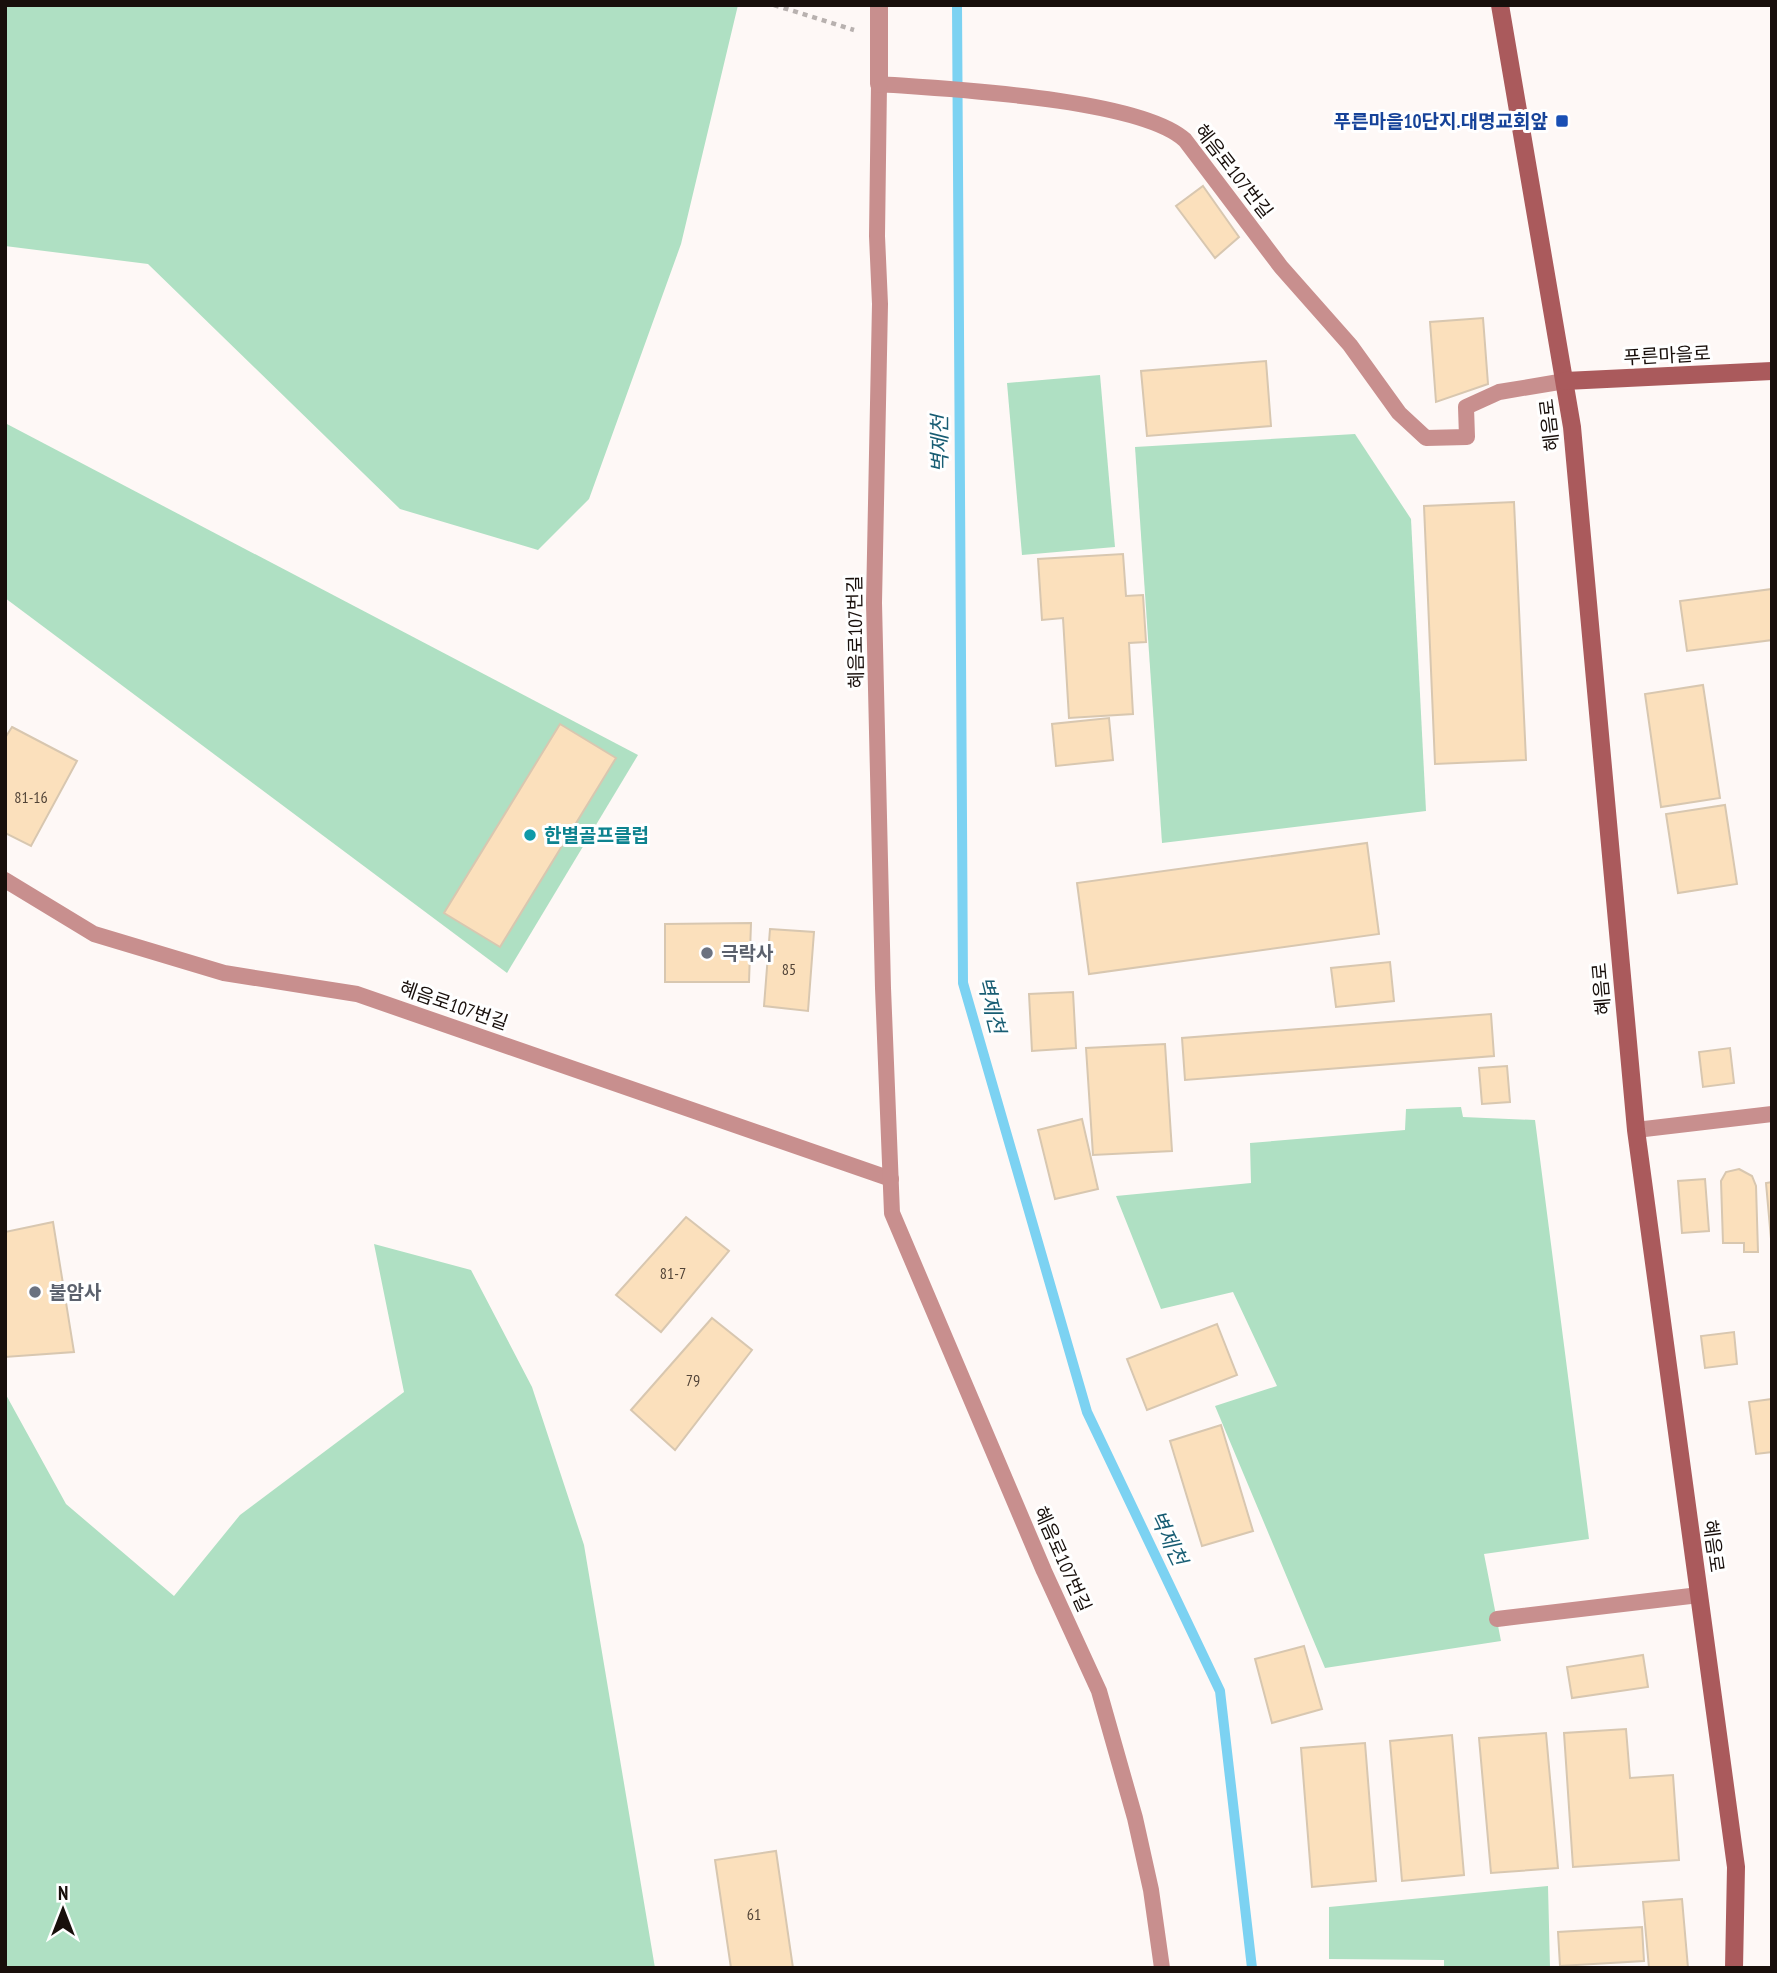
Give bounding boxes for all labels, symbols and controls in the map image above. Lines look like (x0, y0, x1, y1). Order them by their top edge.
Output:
place label: 푸른마을10단지.대명교회앞 (1334, 109, 1548, 133)
marker: 푸른마을10단지.대명교회앞 (1554, 113, 1570, 129)
street label: 혜음로107번길 (1190, 119, 1278, 223)
street label: 푸른마을로 (1623, 341, 1711, 369)
street label: 혜음로 (1534, 398, 1564, 452)
water label: 벽제천 (926, 412, 953, 473)
street label: 혜음로107번길 (842, 575, 868, 689)
house number: 81-16 (14, 787, 48, 807)
place label: 한별골프클럽 (544, 823, 649, 847)
marker: 한별골프클럽 (522, 827, 538, 843)
place label: 극락사 (721, 941, 774, 965)
marker: 극락사 (699, 945, 715, 961)
house number: 85 (782, 959, 796, 979)
street label: 혜음로 (1587, 962, 1615, 1016)
water label: 벽제천 (971, 973, 1012, 1039)
street label: 혜음로107번길 (397, 975, 511, 1035)
house number: 81-7 (660, 1263, 686, 1283)
place label: 불암사 (49, 1280, 102, 1304)
marker: 불암사 (27, 1284, 43, 1300)
house number: 79 (686, 1370, 700, 1390)
street label: 혜음로107번길 (1029, 1502, 1097, 1616)
water label: 벽제천 (1144, 1506, 1194, 1572)
street label: 혜음로 (1698, 1518, 1730, 1574)
north arrow (28, 1875, 98, 1945)
text: N (58, 1881, 68, 1905)
house number: 61 (747, 1904, 761, 1924)

